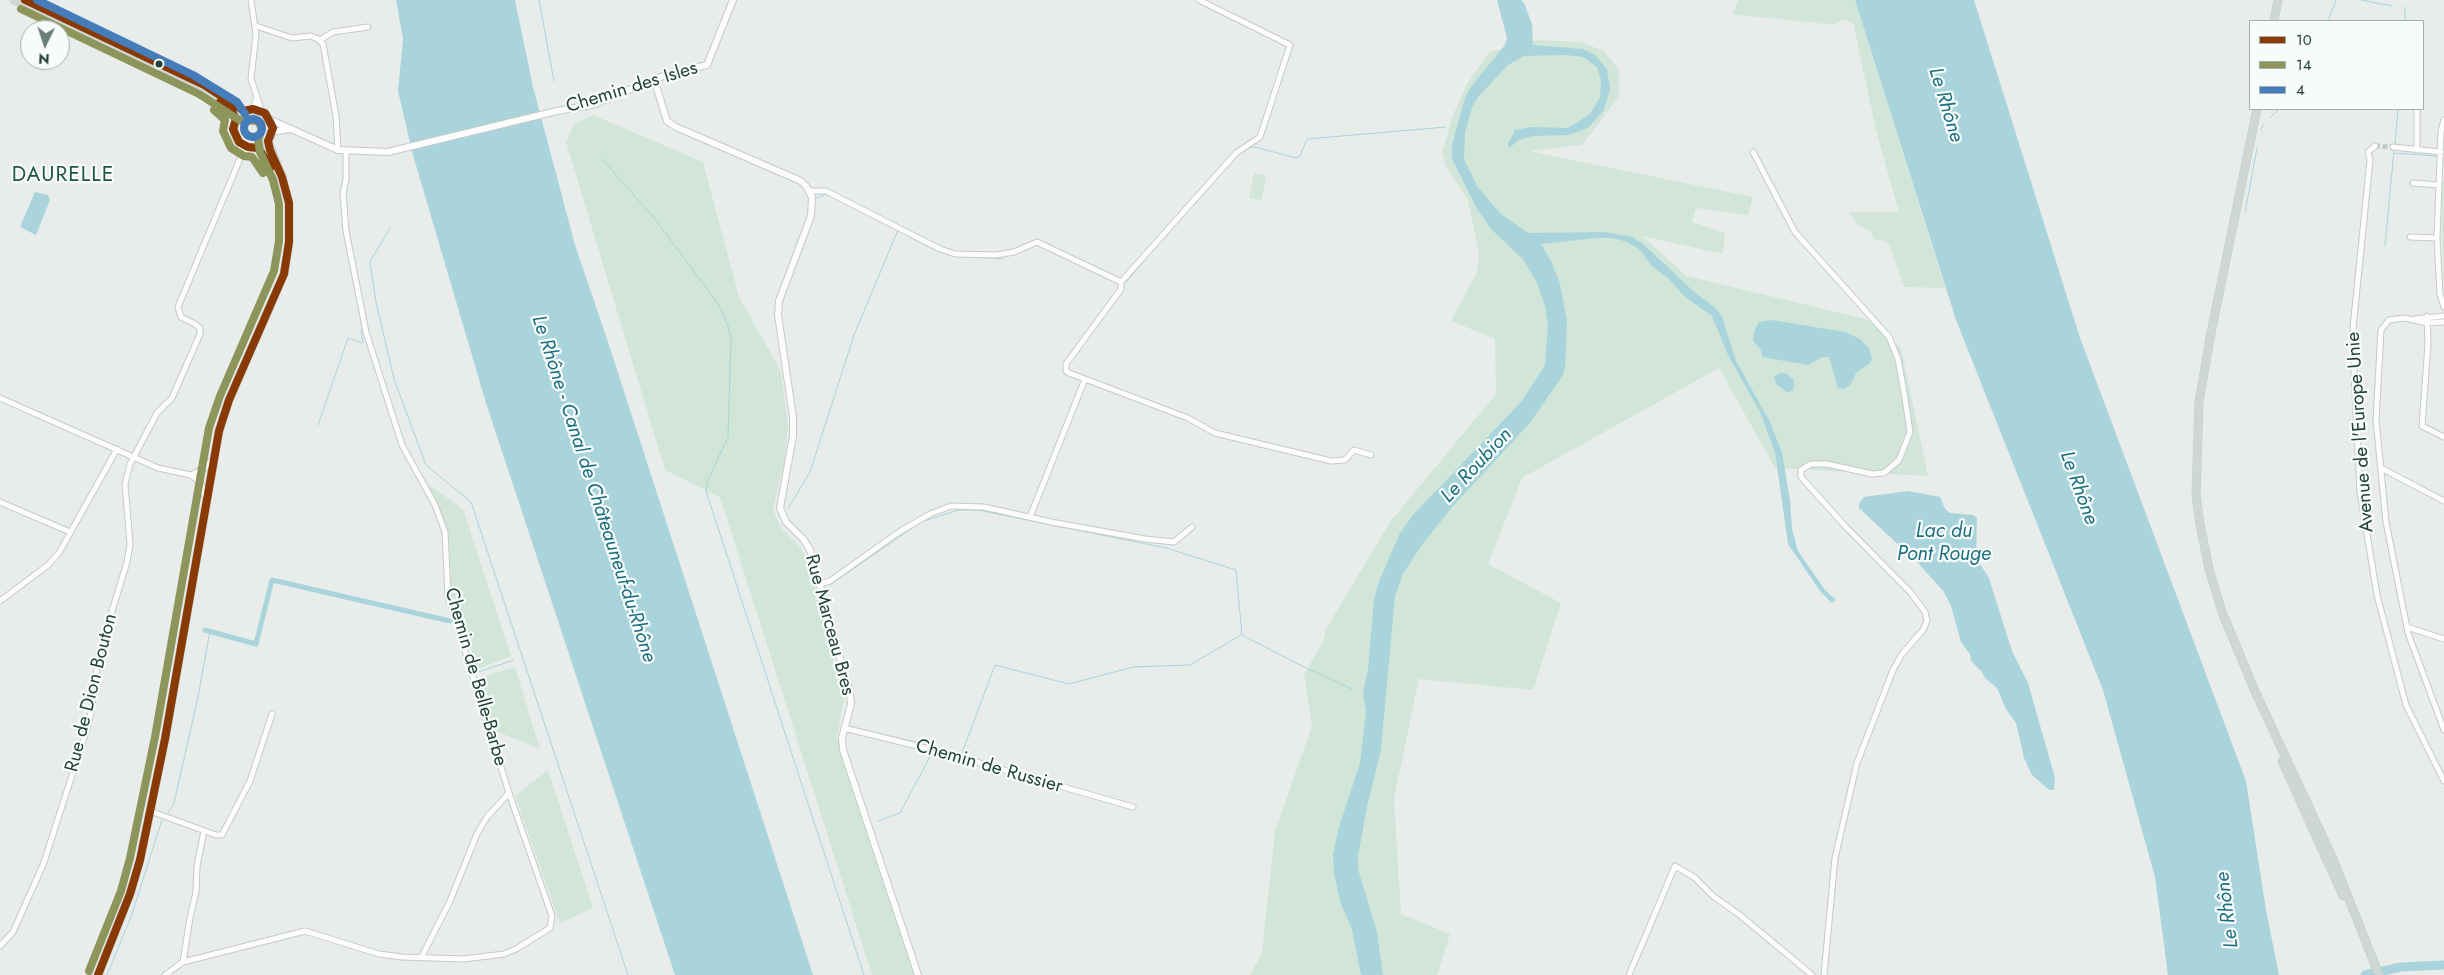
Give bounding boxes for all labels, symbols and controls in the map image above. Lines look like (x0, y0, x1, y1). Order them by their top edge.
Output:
north arrow (20, 20, 70, 70)
legend (2249, 20, 2424, 110)
text: 10 (2296, 29, 2312, 51)
text: N (38, 49, 50, 69)
text: 14 (2296, 54, 2312, 76)
street label: Chemin des Isles (563, 57, 701, 119)
unlabelled marker (154, 59, 164, 69)
water label: Le Rhône (1922, 65, 1968, 145)
text: 4 (2296, 79, 2305, 101)
district label: DAURELLE (11, 163, 115, 189)
water label: Le Rhône - Canal de Châteauneuf-du-Rhône (525, 312, 661, 666)
street label: Avenue de l'Europe Unie (2343, 331, 2379, 533)
water label: Le Roubion (1436, 424, 1518, 508)
water label: Le Rhône (2054, 448, 2102, 528)
water label: Lac du Pont Rouge (1897, 520, 1991, 567)
street label: Rue Marceau Bres (799, 552, 859, 698)
street label: Chemin de Belle-Barbe (439, 585, 511, 769)
street label: Rue de Dion Bouton (61, 612, 123, 774)
street label: Chemin de Russier (913, 735, 1065, 799)
water label: Le Rhône (2211, 871, 2245, 949)

